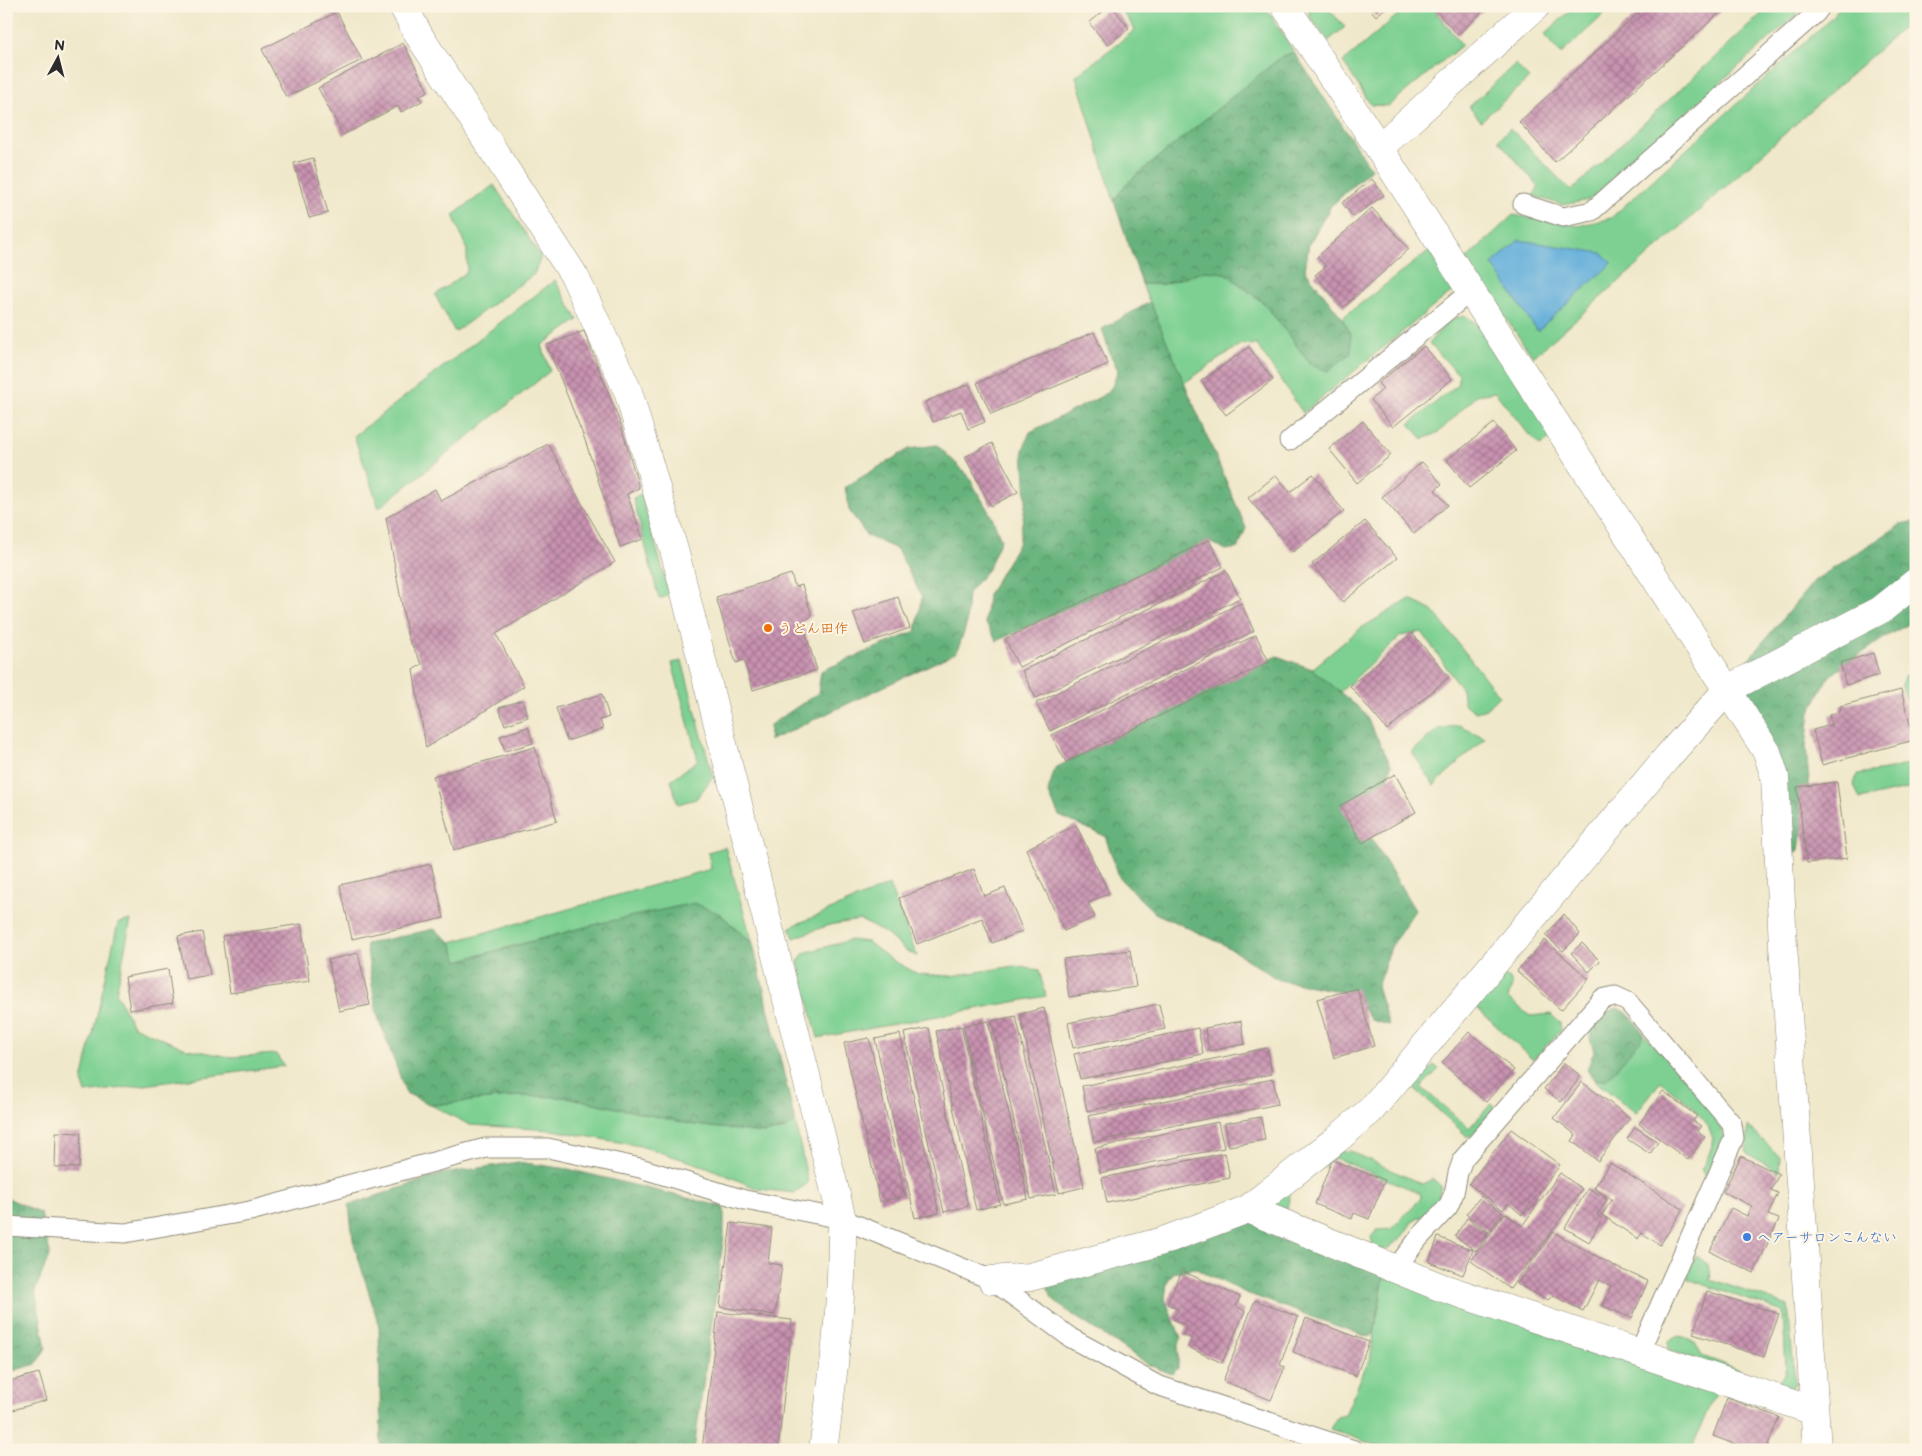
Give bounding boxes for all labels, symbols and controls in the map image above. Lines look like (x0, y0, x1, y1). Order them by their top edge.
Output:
north arrow (32, 32, 82, 82)
text: N (53, 37, 66, 55)
place label: うどん田作 (778, 620, 848, 637)
marker: うどん田作 (762, 622, 774, 634)
place label: ヘアーサロンこんない (1757, 1229, 1897, 1246)
marker: ヘアーサロンこんない (1741, 1231, 1753, 1243)

